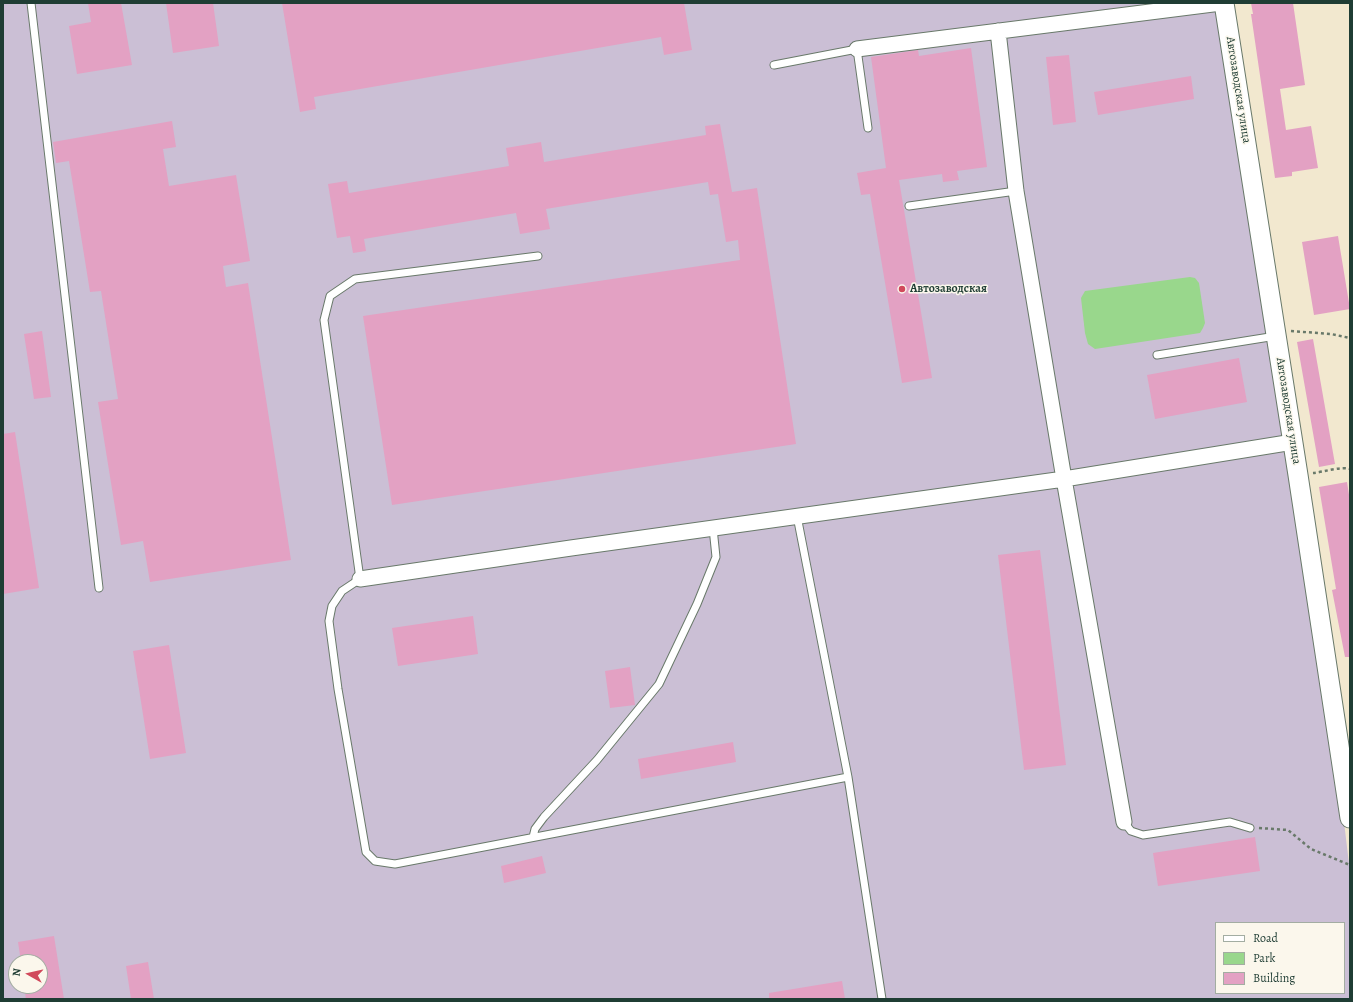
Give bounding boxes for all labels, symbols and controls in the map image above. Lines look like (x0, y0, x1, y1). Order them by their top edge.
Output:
street label: Автозаводская улица (1222, 36, 1254, 144)
place label: Автозаводская (910, 282, 987, 296)
marker: Автозаводская (897, 284, 907, 294)
street label: Автозаводская улица (1272, 357, 1304, 465)
legend (1215, 922, 1345, 994)
text: Road (1253, 930, 1278, 946)
text: Park (1253, 950, 1276, 966)
north arrow (8, 954, 48, 994)
text: N (9, 967, 25, 977)
text: Building (1253, 970, 1295, 986)

